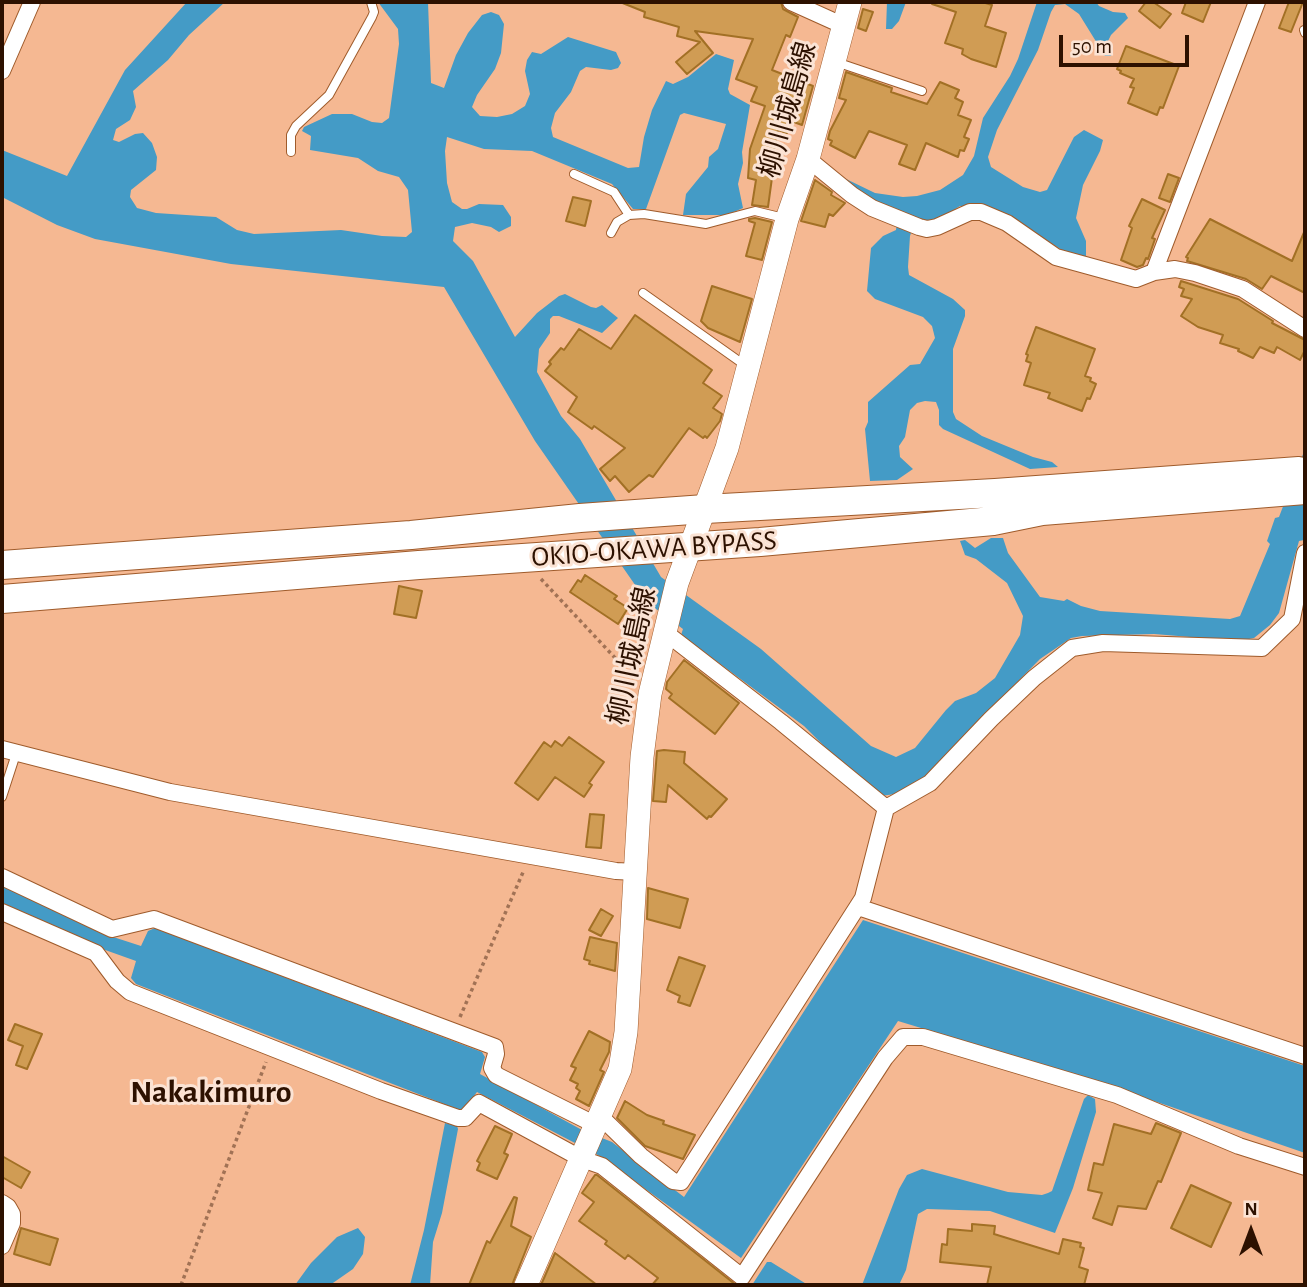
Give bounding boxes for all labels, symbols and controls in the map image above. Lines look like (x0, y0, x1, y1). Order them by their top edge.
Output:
scale bar (1062, 21, 1192, 65)
text: 50 m (1072, 36, 1112, 57)
street label: 柳川城島線 (753, 38, 823, 182)
street label: OKIO-OKAWA BYPASS (530, 524, 778, 574)
street label: 柳川城島線 (601, 584, 663, 728)
district label: Nakakimuro (130, 1073, 292, 1111)
north arrow (1216, 1196, 1286, 1266)
text: N (1244, 1200, 1258, 1219)

